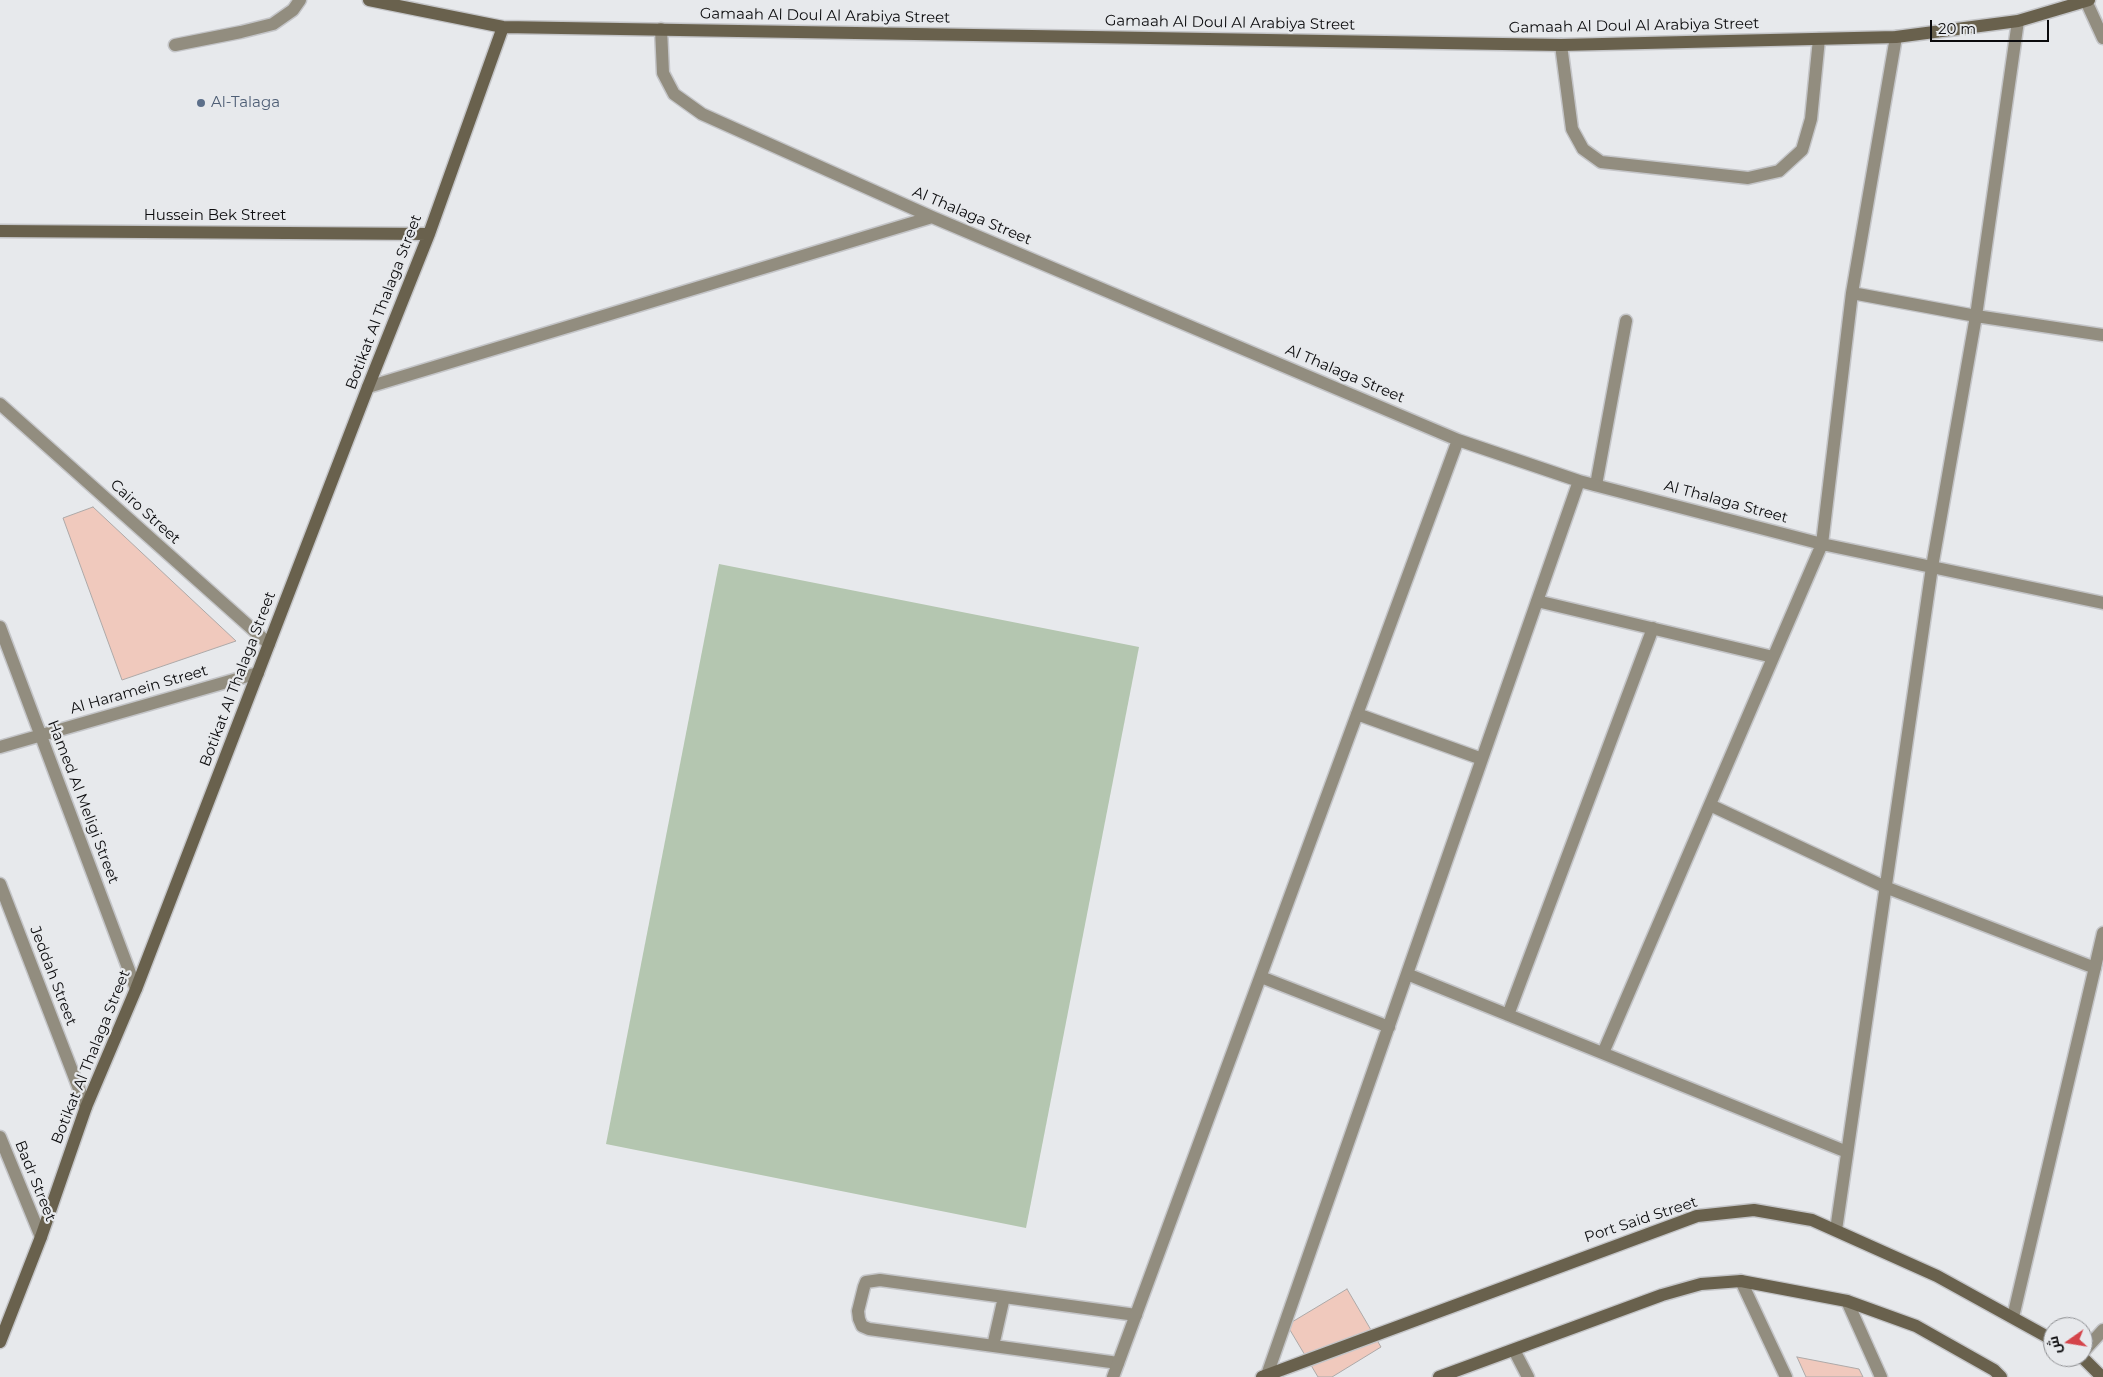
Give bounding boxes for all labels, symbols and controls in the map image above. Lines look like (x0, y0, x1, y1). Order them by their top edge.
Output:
street label: Gamaah Al Doul Al Arabiya Street (700, 5, 950, 27)
scale bar (1933, 10, 2052, 42)
street label: Gamaah Al Doul Al Arabiya Street (1105, 12, 1355, 34)
street label: Gamaah Al Doul Al Arabiya Street (1509, 15, 1759, 37)
text: 20 m (1938, 19, 1976, 38)
place label: Al-Talaga (211, 94, 280, 112)
marker: Al-Talaga (195, 97, 207, 109)
street label: Al Thalaga Street (910, 183, 1034, 249)
street label: Hussein Bek Street (144, 207, 286, 225)
street label: Botikat Al Thalaga Street (342, 212, 426, 392)
street label: Al Thalaga Street (1283, 341, 1407, 407)
street label: Cairo Street (106, 476, 184, 548)
street label: Al Thalaga Street (1662, 477, 1790, 527)
street label: Botikat Al Thalaga Street (196, 589, 280, 769)
street label: Al Haramein Street (68, 662, 210, 718)
street label: Hamed Al Meligi Street (43, 718, 123, 886)
street label: Jeddah Street (26, 924, 80, 1028)
street label: Botikat Al Thalaga Street (48, 967, 134, 1147)
street label: Badr Street (11, 1138, 59, 1224)
street label: Port Said Street (1582, 1193, 1700, 1247)
north arrow (2043, 1317, 2093, 1367)
text: ش (2044, 1334, 2065, 1356)

